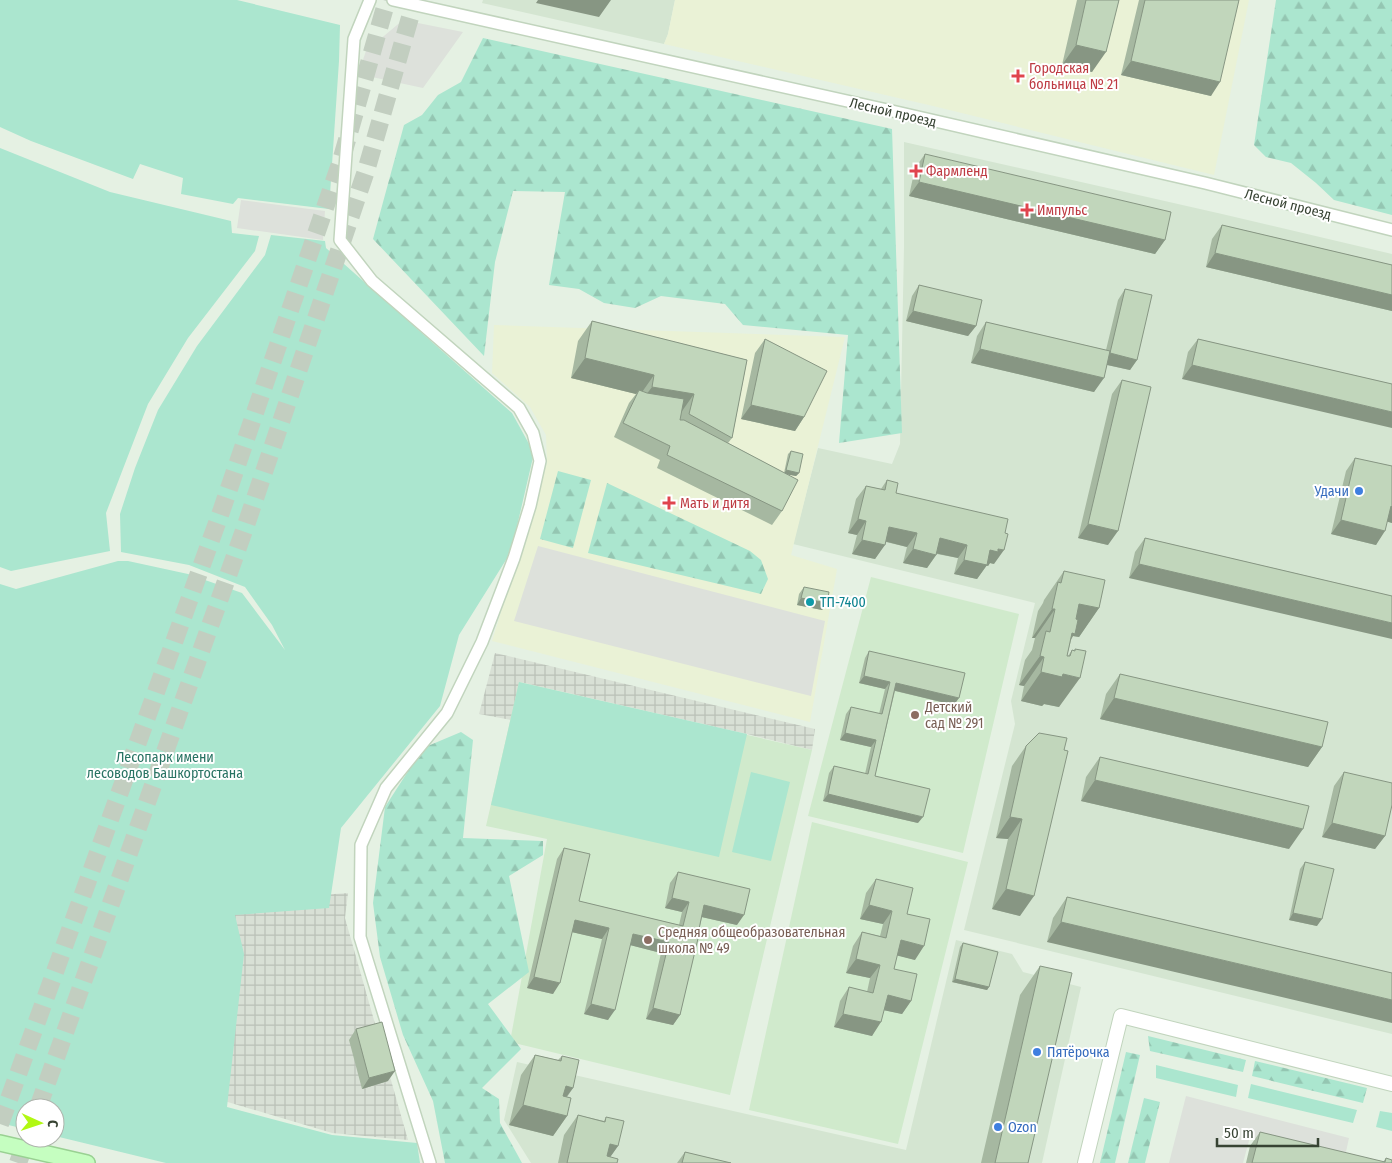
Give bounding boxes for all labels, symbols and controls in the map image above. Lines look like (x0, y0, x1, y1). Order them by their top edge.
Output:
place label: Городская больница № 21 (1029, 60, 1118, 93)
marker: Городская больница № 21 (1011, 69, 1025, 83)
street label: Лесной проезд (848, 94, 938, 131)
place label: Фармленд (926, 163, 988, 180)
marker: Фармленд (910, 165, 922, 177)
street label: Лесной проезд (1243, 186, 1333, 223)
place label: Импульс (1037, 202, 1087, 219)
marker: Импульс (1021, 204, 1033, 216)
place label: Удачи (1314, 483, 1349, 500)
marker: Удачи (1353, 485, 1365, 497)
place label: Мать и дитя (680, 495, 750, 512)
marker: Мать и дитя (662, 496, 676, 510)
place label: ТП-7400 (820, 594, 866, 611)
marker: ТП-7400 (804, 596, 816, 608)
place label: Детский сад № 291 (924, 699, 984, 732)
marker: Детский сад № 291 (909, 709, 921, 721)
park label: Лесопарк имени лесоводов Башкортостана (87, 749, 243, 782)
place label: Средняя общеобразовательная школа № 49 (658, 924, 845, 957)
marker: Средняя общеобразовательная школа № 49 (642, 934, 654, 946)
place label: Пятёрочка (1047, 1044, 1110, 1061)
marker: Пятёрочка (1031, 1046, 1043, 1058)
north arrow (15, 1098, 65, 1148)
scale bar (1217, 1116, 1318, 1148)
place label: Ozon (1008, 1119, 1037, 1136)
text: С (44, 1120, 61, 1128)
marker: Ozon (992, 1121, 1004, 1133)
text: 50 m (1224, 1124, 1254, 1142)

